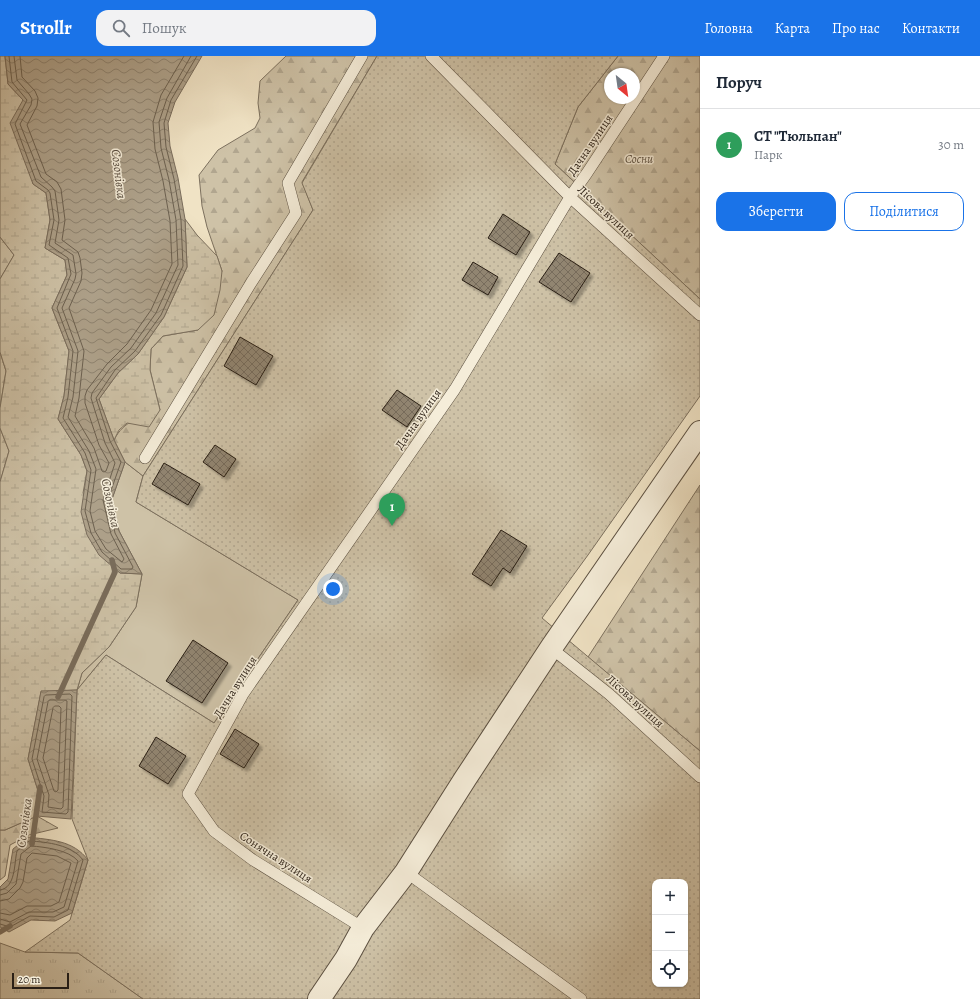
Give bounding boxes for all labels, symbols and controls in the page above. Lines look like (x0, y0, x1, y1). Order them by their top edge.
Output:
search box (96, 10, 376, 46)
text: Strollr (20, 15, 72, 41)
icon: search (110, 17, 132, 39)
text: Пошук (142, 18, 187, 38)
text: Головна (704, 19, 753, 38)
text: Карта (775, 19, 810, 38)
text: Про нас (832, 19, 880, 38)
text: Контакти (902, 19, 960, 38)
north arrow (604, 68, 640, 104)
text: Поруч (716, 71, 762, 94)
street label: Дачна вулиця (564, 111, 616, 179)
text: СТ "Тюльпан" (754, 126, 842, 146)
text: 1 (727, 136, 731, 153)
text: 30 m (938, 136, 964, 153)
text: Парк (754, 146, 783, 163)
water label: Созонівка (108, 148, 130, 200)
park label: Сосни (625, 151, 653, 167)
street label: Лісова вулиця (574, 181, 638, 243)
button: Зберегти (716, 192, 836, 231)
button: Поділитися (844, 192, 964, 231)
street label: Дачна вулиця (391, 385, 445, 452)
water label: Созонівка (97, 477, 125, 529)
pin: 1 (379, 493, 405, 526)
your location (323, 579, 343, 599)
street label: Дачна вулиця (210, 653, 261, 721)
street label: Лісова вулиця (603, 671, 667, 731)
water label: Созонівка (12, 797, 36, 849)
street label: Сонячна вулиця (237, 828, 315, 887)
map controls (652, 879, 688, 987)
button: + (652, 879, 688, 915)
button: − (652, 915, 688, 951)
button: locate (652, 951, 688, 987)
scale bar (12, 971, 69, 990)
text: 20 m (18, 972, 40, 987)

